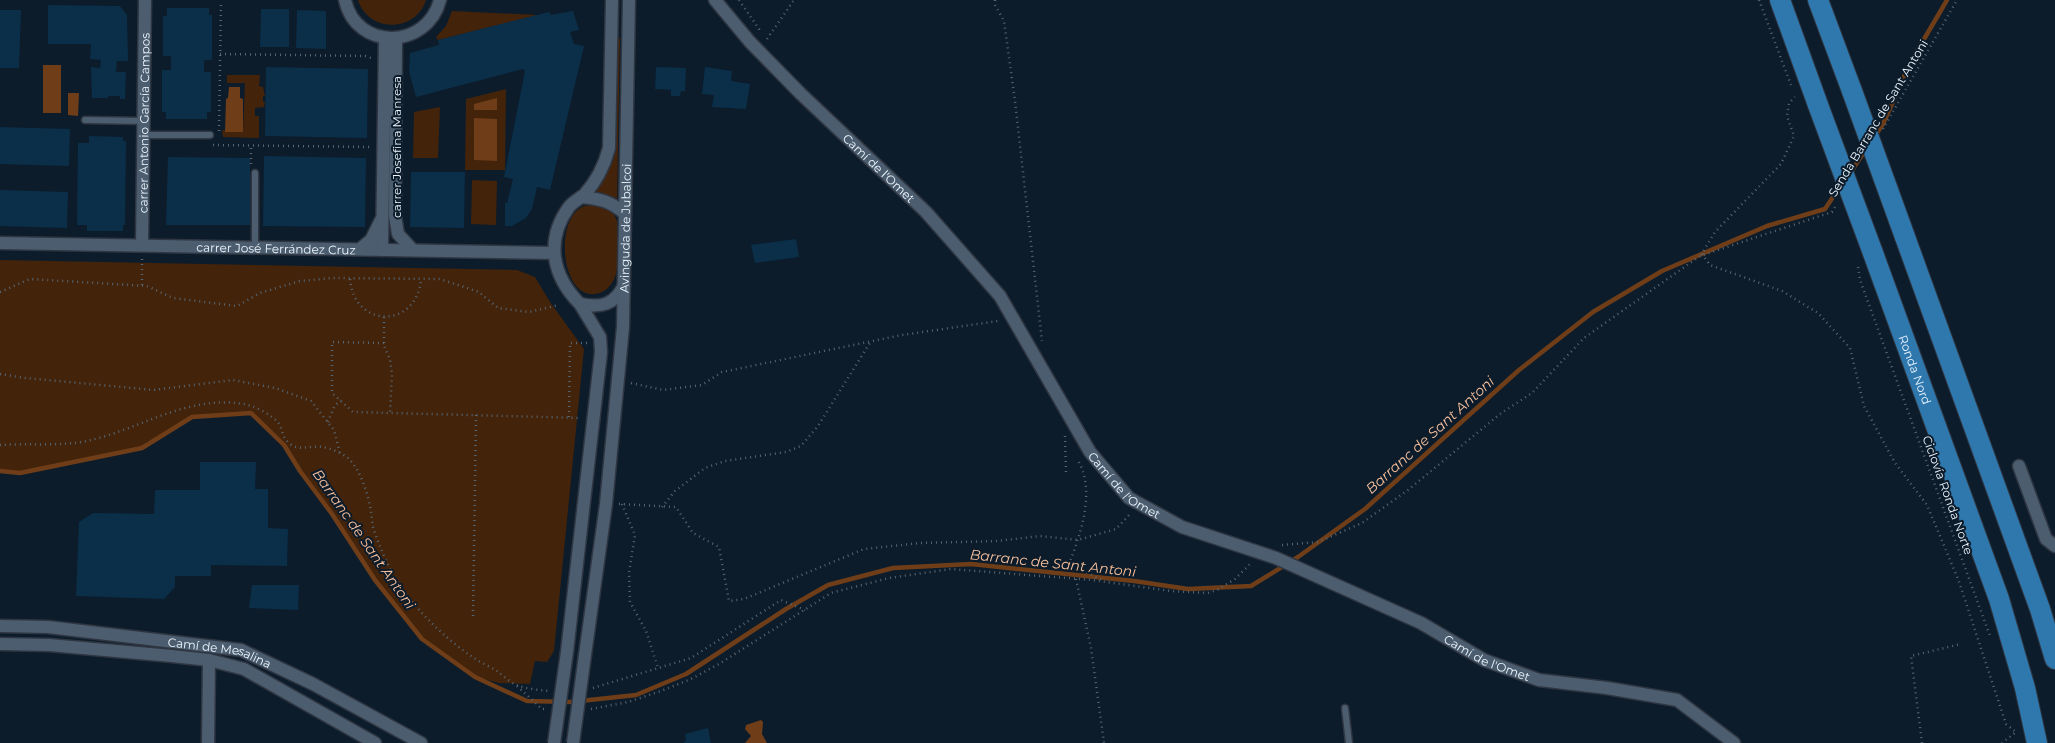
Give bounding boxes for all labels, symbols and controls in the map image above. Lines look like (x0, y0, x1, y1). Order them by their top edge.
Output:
street label: carrer Antonio García Campos (135, 33, 152, 213)
street label: Senda Barranc de Sant Antoni (1825, 37, 1931, 199)
street label: carrer Josefina Manresa (389, 76, 404, 218)
street label: Camí de l'Omet (840, 130, 918, 205)
street label: Avinguda de Jubalcoi (616, 163, 633, 293)
street label: carrer José Ferrández Cruz (196, 239, 356, 257)
street label: Ronda Nord (1896, 333, 1935, 406)
water label: Barranc de Sant Antoni (1362, 372, 1498, 498)
street label: Ciclovía Ronda Norte (1919, 433, 1977, 557)
street label: Camí de l'Omet (1085, 448, 1163, 521)
water label: Barranc de Sant Antoni (309, 465, 419, 613)
water label: Barranc de Sant Antoni (969, 545, 1137, 581)
street label: Camí de l'Omet (1441, 631, 1532, 684)
street label: Camí de Mesalina (167, 634, 274, 671)

